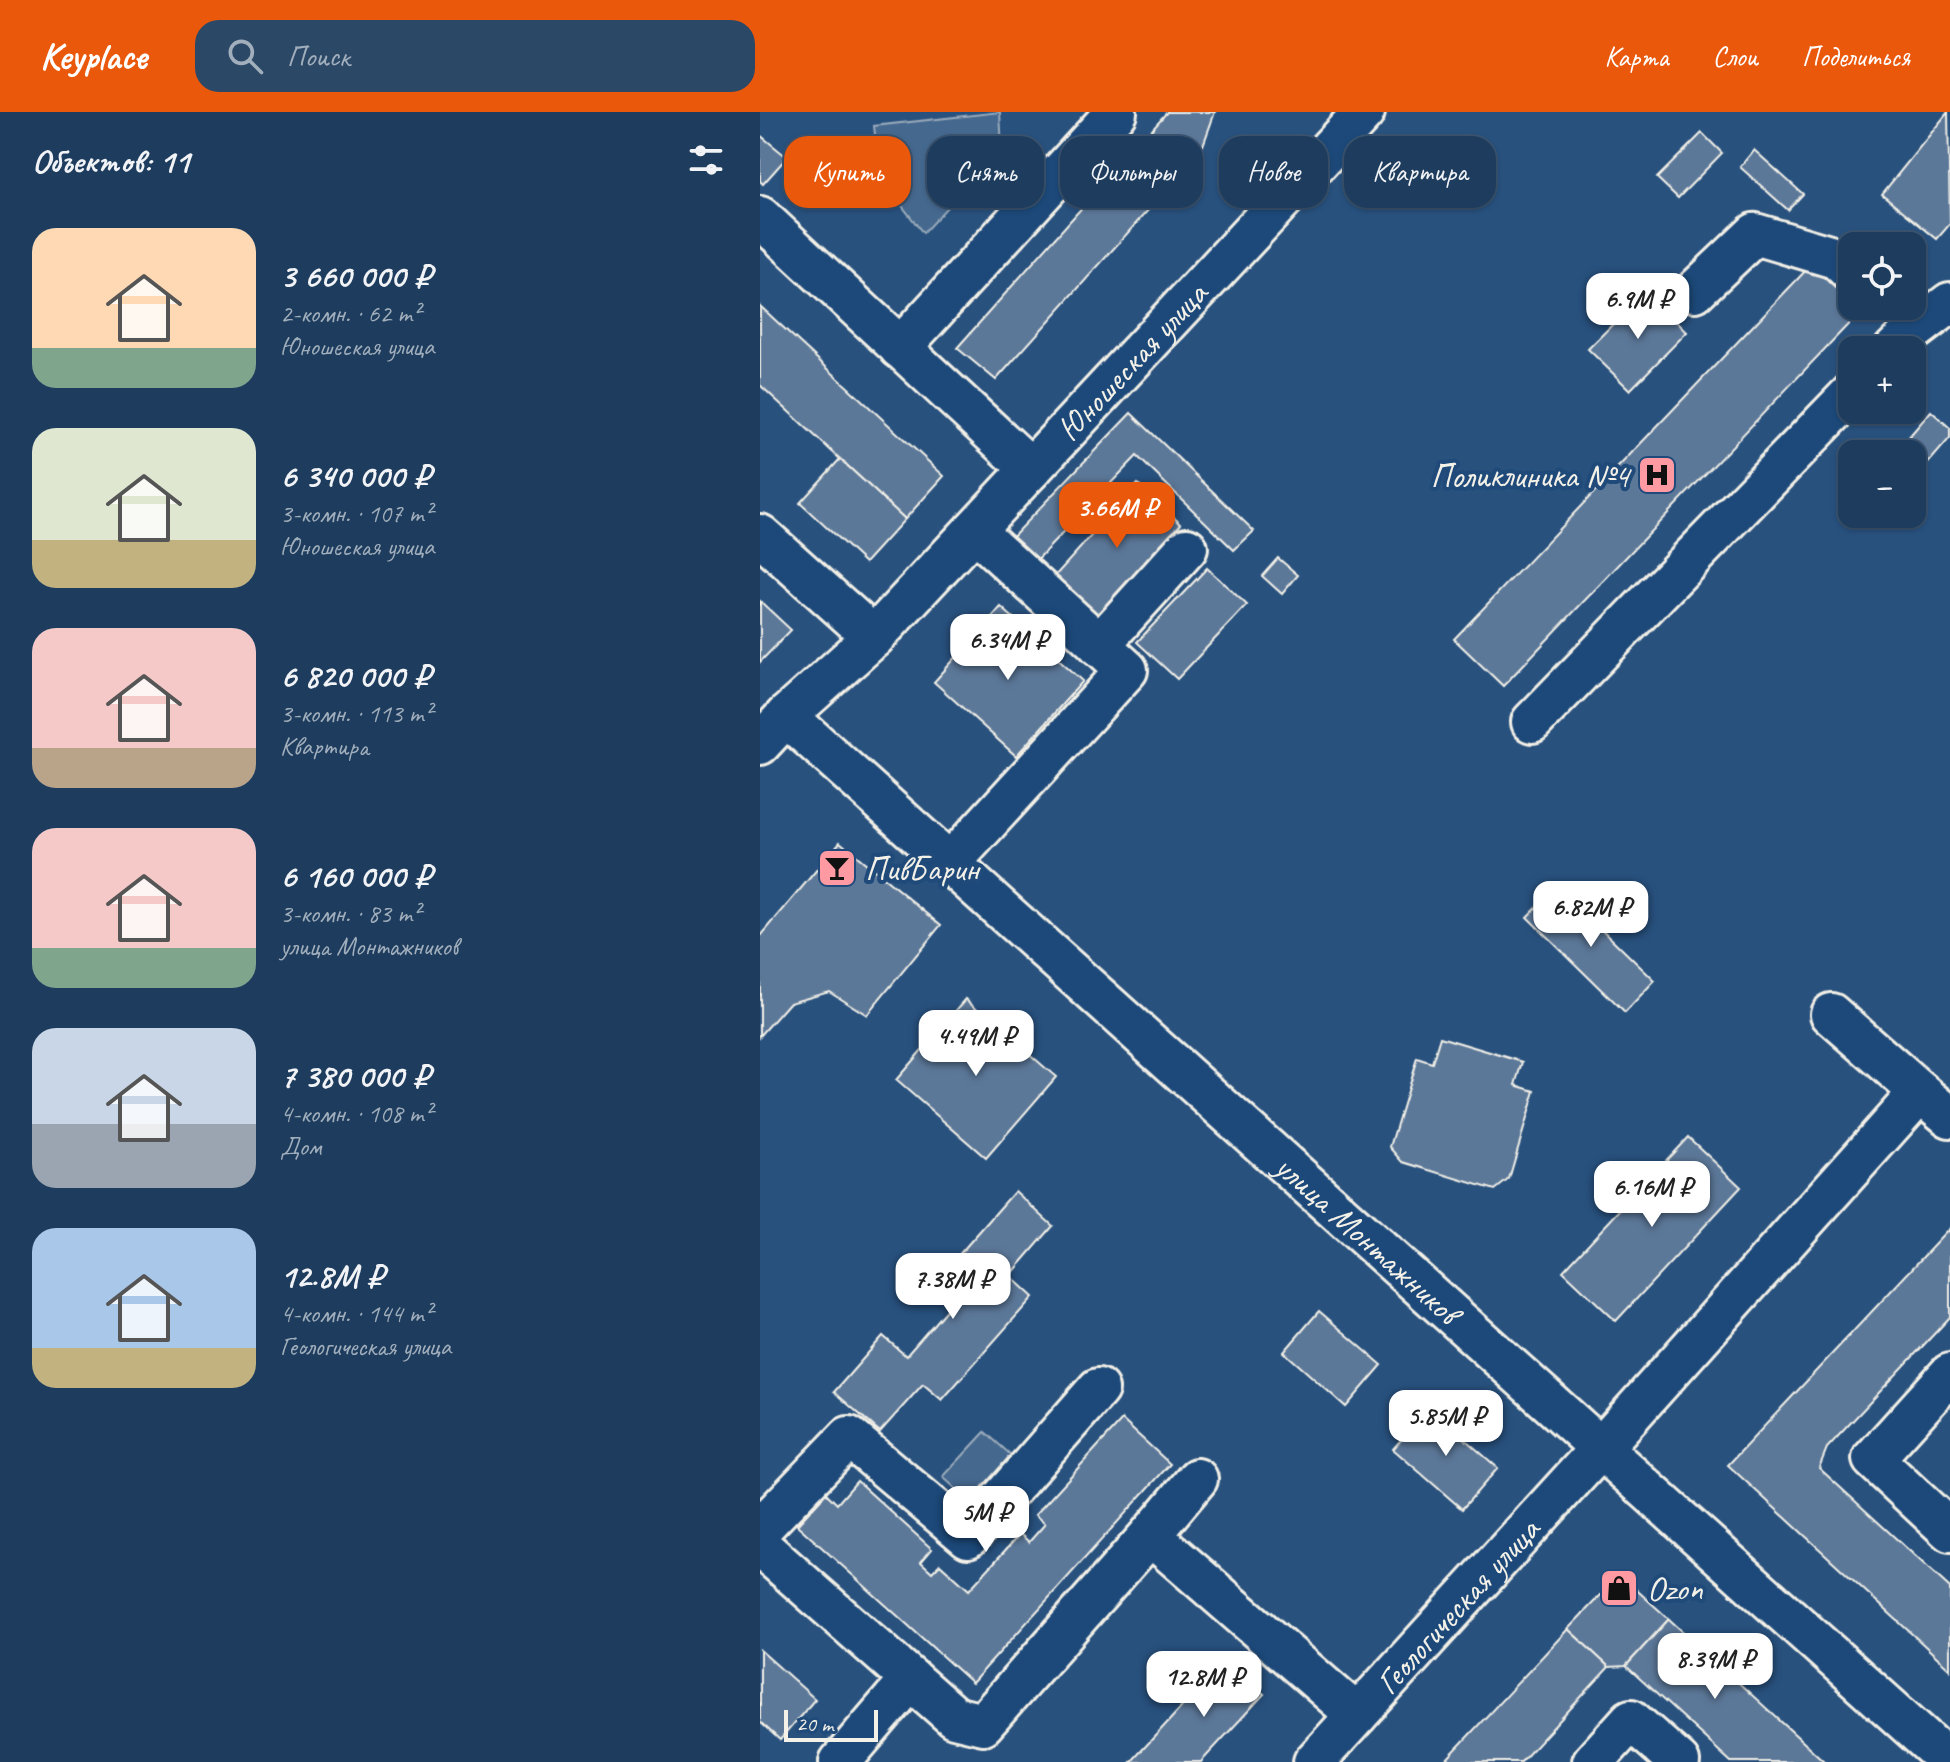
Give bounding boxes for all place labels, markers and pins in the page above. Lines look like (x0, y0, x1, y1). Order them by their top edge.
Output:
pin: 6.9M ₽ (1573, 273, 1703, 341)
place label: Поликлиника №4 (1430, 454, 1633, 497)
hospital icon: Поликлиника №4 (1636, 454, 1678, 496)
pin: 3.66M ₽ (1043, 482, 1191, 550)
pin: 6.34M ₽ (934, 614, 1082, 682)
bar icon: ПивБарин (816, 847, 858, 889)
place label: ПивБарин (865, 847, 982, 890)
pin: 6.82M ₽ (1517, 881, 1665, 949)
pin: 4.49M ₽ (902, 1010, 1050, 1078)
pin: 6.16M ₽ (1578, 1161, 1726, 1229)
pin: 7.38M ₽ (879, 1253, 1027, 1321)
pin: 5.85M ₽ (1372, 1390, 1520, 1458)
pin: 5M ₽ (939, 1486, 1033, 1554)
shop icon: Ozon (1598, 1567, 1640, 1609)
place label: Ozon (1647, 1567, 1704, 1610)
pin: 8.39M ₽ (1641, 1633, 1789, 1701)
pin: 12.8M ₽ (1130, 1651, 1278, 1719)

